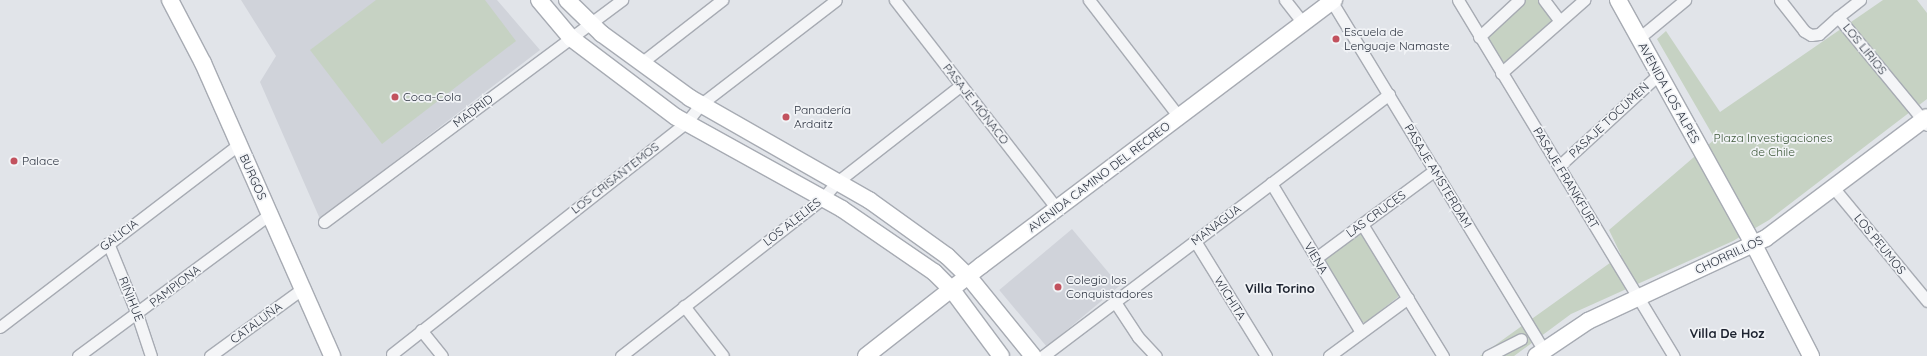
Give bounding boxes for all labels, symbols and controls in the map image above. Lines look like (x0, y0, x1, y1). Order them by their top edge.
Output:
street label: LOS LIRIOS (1840, 20, 1890, 78)
place label: Escuela de Lenguaje Namaste (1344, 25, 1450, 53)
marker: Escuela de Lenguaje Namaste (1331, 34, 1341, 44)
street label: AVENIDA LOS ALPES (1635, 40, 1703, 146)
street label: PASAJE MÓNACO (940, 61, 1012, 147)
street label: PASAJE TOCUMEN (1566, 79, 1652, 161)
place label: Coca-Cola (403, 90, 461, 104)
street label: MADRID (450, 91, 496, 131)
marker: Coca-Cola (390, 92, 400, 102)
place label: Panadería Ardaitz (794, 103, 851, 131)
marker: Panadería Ardaitz (781, 112, 791, 122)
street label: AVENIDA CAMINO DEL RECREO (1025, 119, 1173, 235)
street label: PASAJE AMSTERDAM (1401, 121, 1475, 231)
street label: PASAJE FRANKFURT (1530, 125, 1602, 231)
park label: Plaza Investigaciones de Chile (1714, 131, 1832, 159)
street label: LOS CRISANTEMOS (568, 139, 662, 217)
street label: BURGOS (237, 152, 269, 202)
place label: Palace (22, 154, 59, 168)
marker: Palace (9, 156, 19, 166)
street label: LAS CRUCES (1343, 188, 1409, 240)
street label: LOS ALELIES (760, 195, 824, 249)
street label: MANAGUA (1188, 202, 1244, 248)
street label: LOS PEUMOS (1851, 211, 1909, 277)
street label: GALICIA (97, 216, 141, 254)
street label: CHORRILLOS (1693, 233, 1765, 277)
street label: VIENA (1301, 240, 1331, 276)
street label: PAMPIONA (147, 262, 203, 310)
place label: Colegio los Conquistadores (1066, 273, 1153, 301)
street label: WICHITA (1211, 274, 1249, 322)
street label: RIÑIHUE (116, 275, 146, 323)
district label: Villa Torino (1245, 280, 1315, 296)
marker: Colegio los Conquistadores (1053, 282, 1063, 292)
street label: CATALUÑA (227, 299, 285, 347)
district label: Villa De Hoz (1689, 325, 1765, 341)

